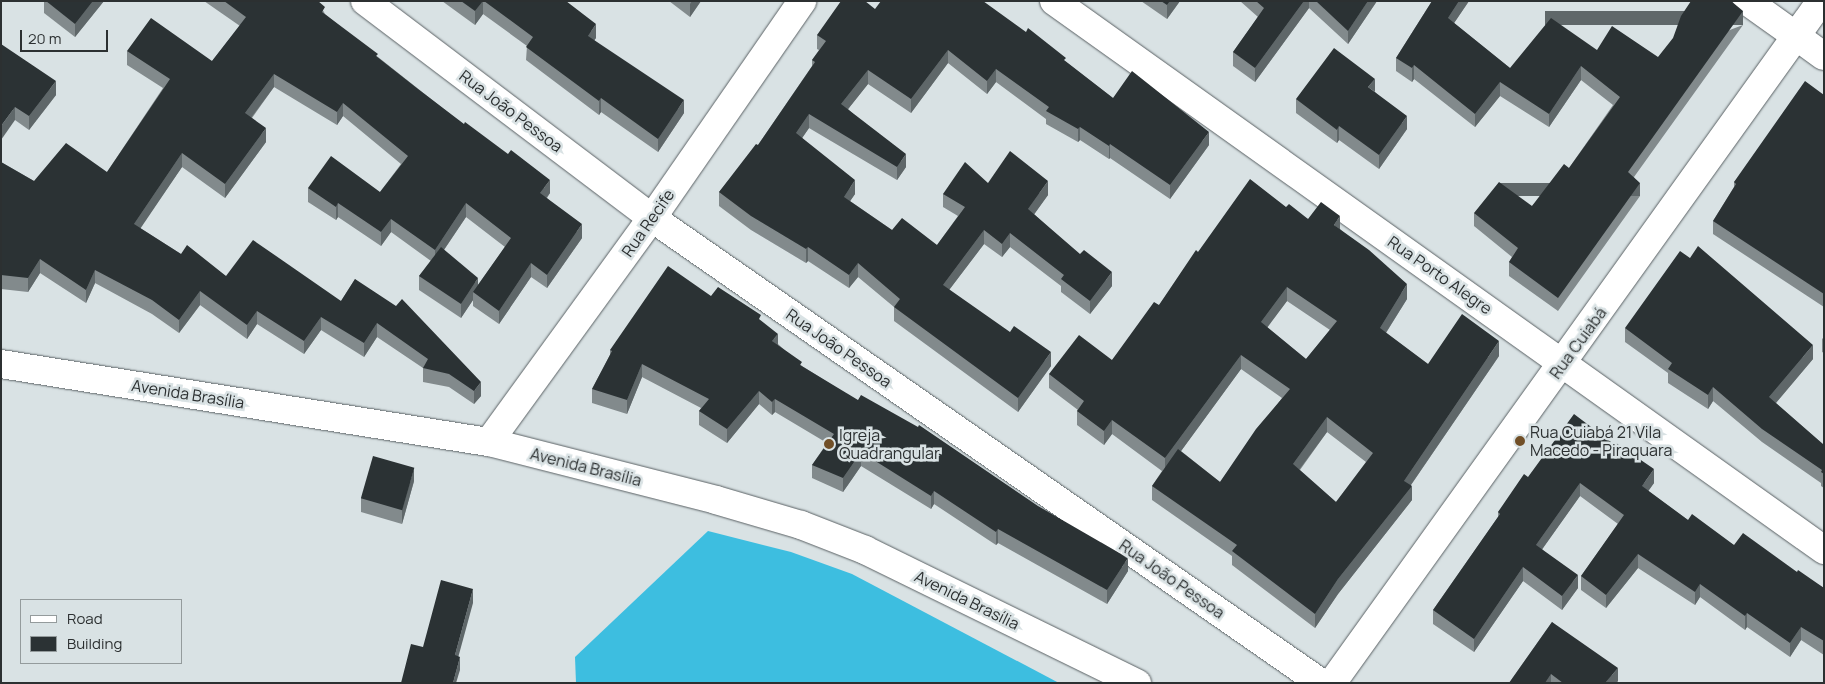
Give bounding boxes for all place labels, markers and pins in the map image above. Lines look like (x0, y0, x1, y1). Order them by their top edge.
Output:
place label: Rua Cuiabá 21 Vila Macedo - Piraquara (1530, 422, 1672, 460)
place label: Igreja Quadrangular (839, 425, 940, 463)
marker: Rua Cuiabá 21 Vila Macedo - Piraquara (1514, 435, 1526, 447)
marker: Igreja Quadrangular (823, 438, 835, 450)

